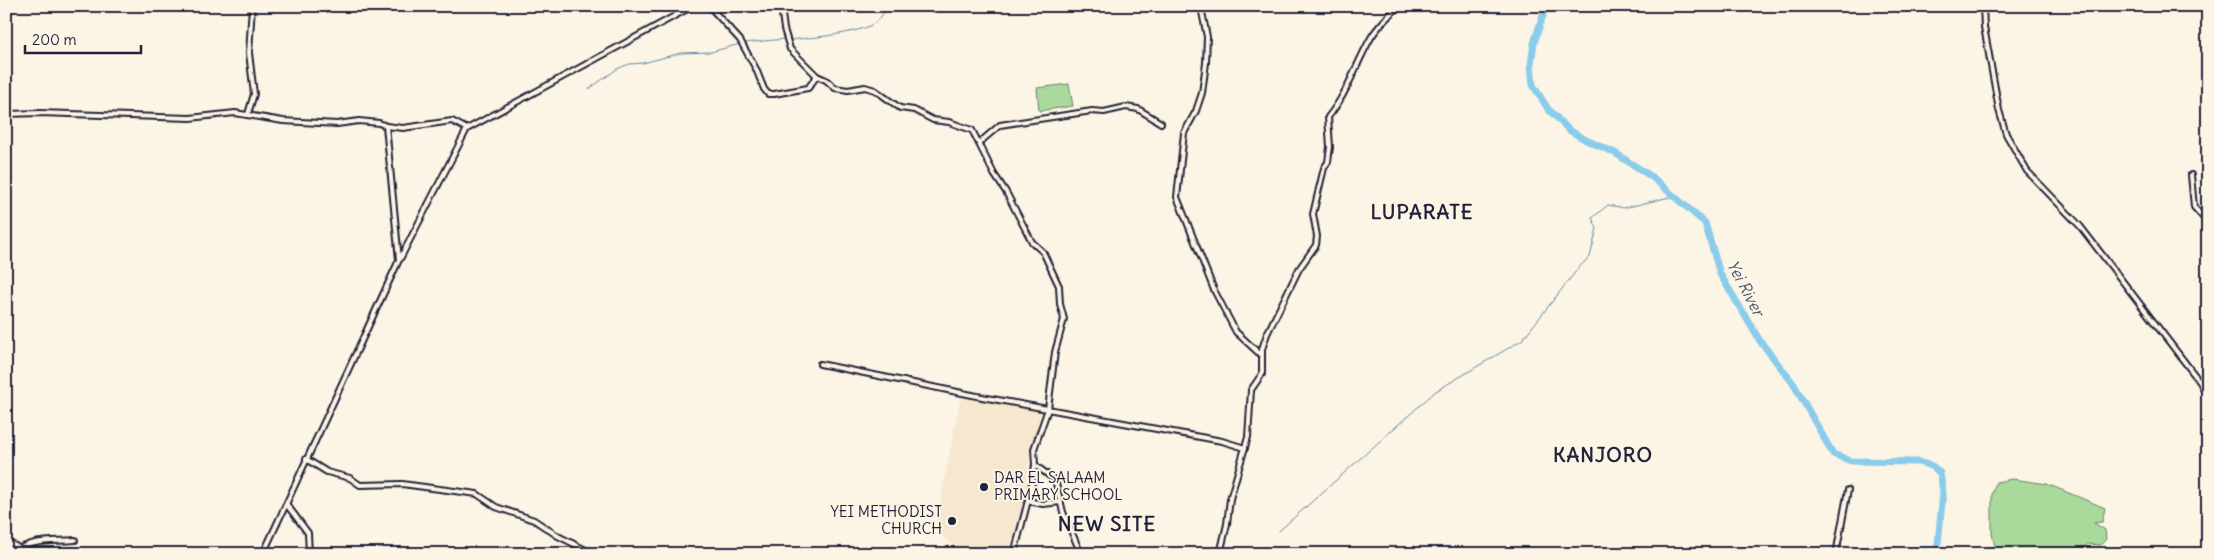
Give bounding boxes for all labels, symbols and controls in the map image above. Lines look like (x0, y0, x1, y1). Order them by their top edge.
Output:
scale bar (25, 22, 141, 54)
text: 200 m (32, 30, 77, 49)
district label: LUPARATE (1370, 199, 1474, 224)
water label: Yei River (1723, 257, 1770, 322)
district label: KANJORO (1553, 442, 1653, 467)
place label: DAR EL SALAAM PRIMARY SCHOOL (994, 468, 1122, 504)
marker: DAR EL SALAAM PRIMARY SCHOOL (978, 481, 990, 493)
place label: YEI METHODIST CHURCH (830, 502, 942, 538)
district label: NEW SITE (1058, 511, 1156, 536)
marker: YEI METHODIST CHURCH (946, 515, 958, 527)

